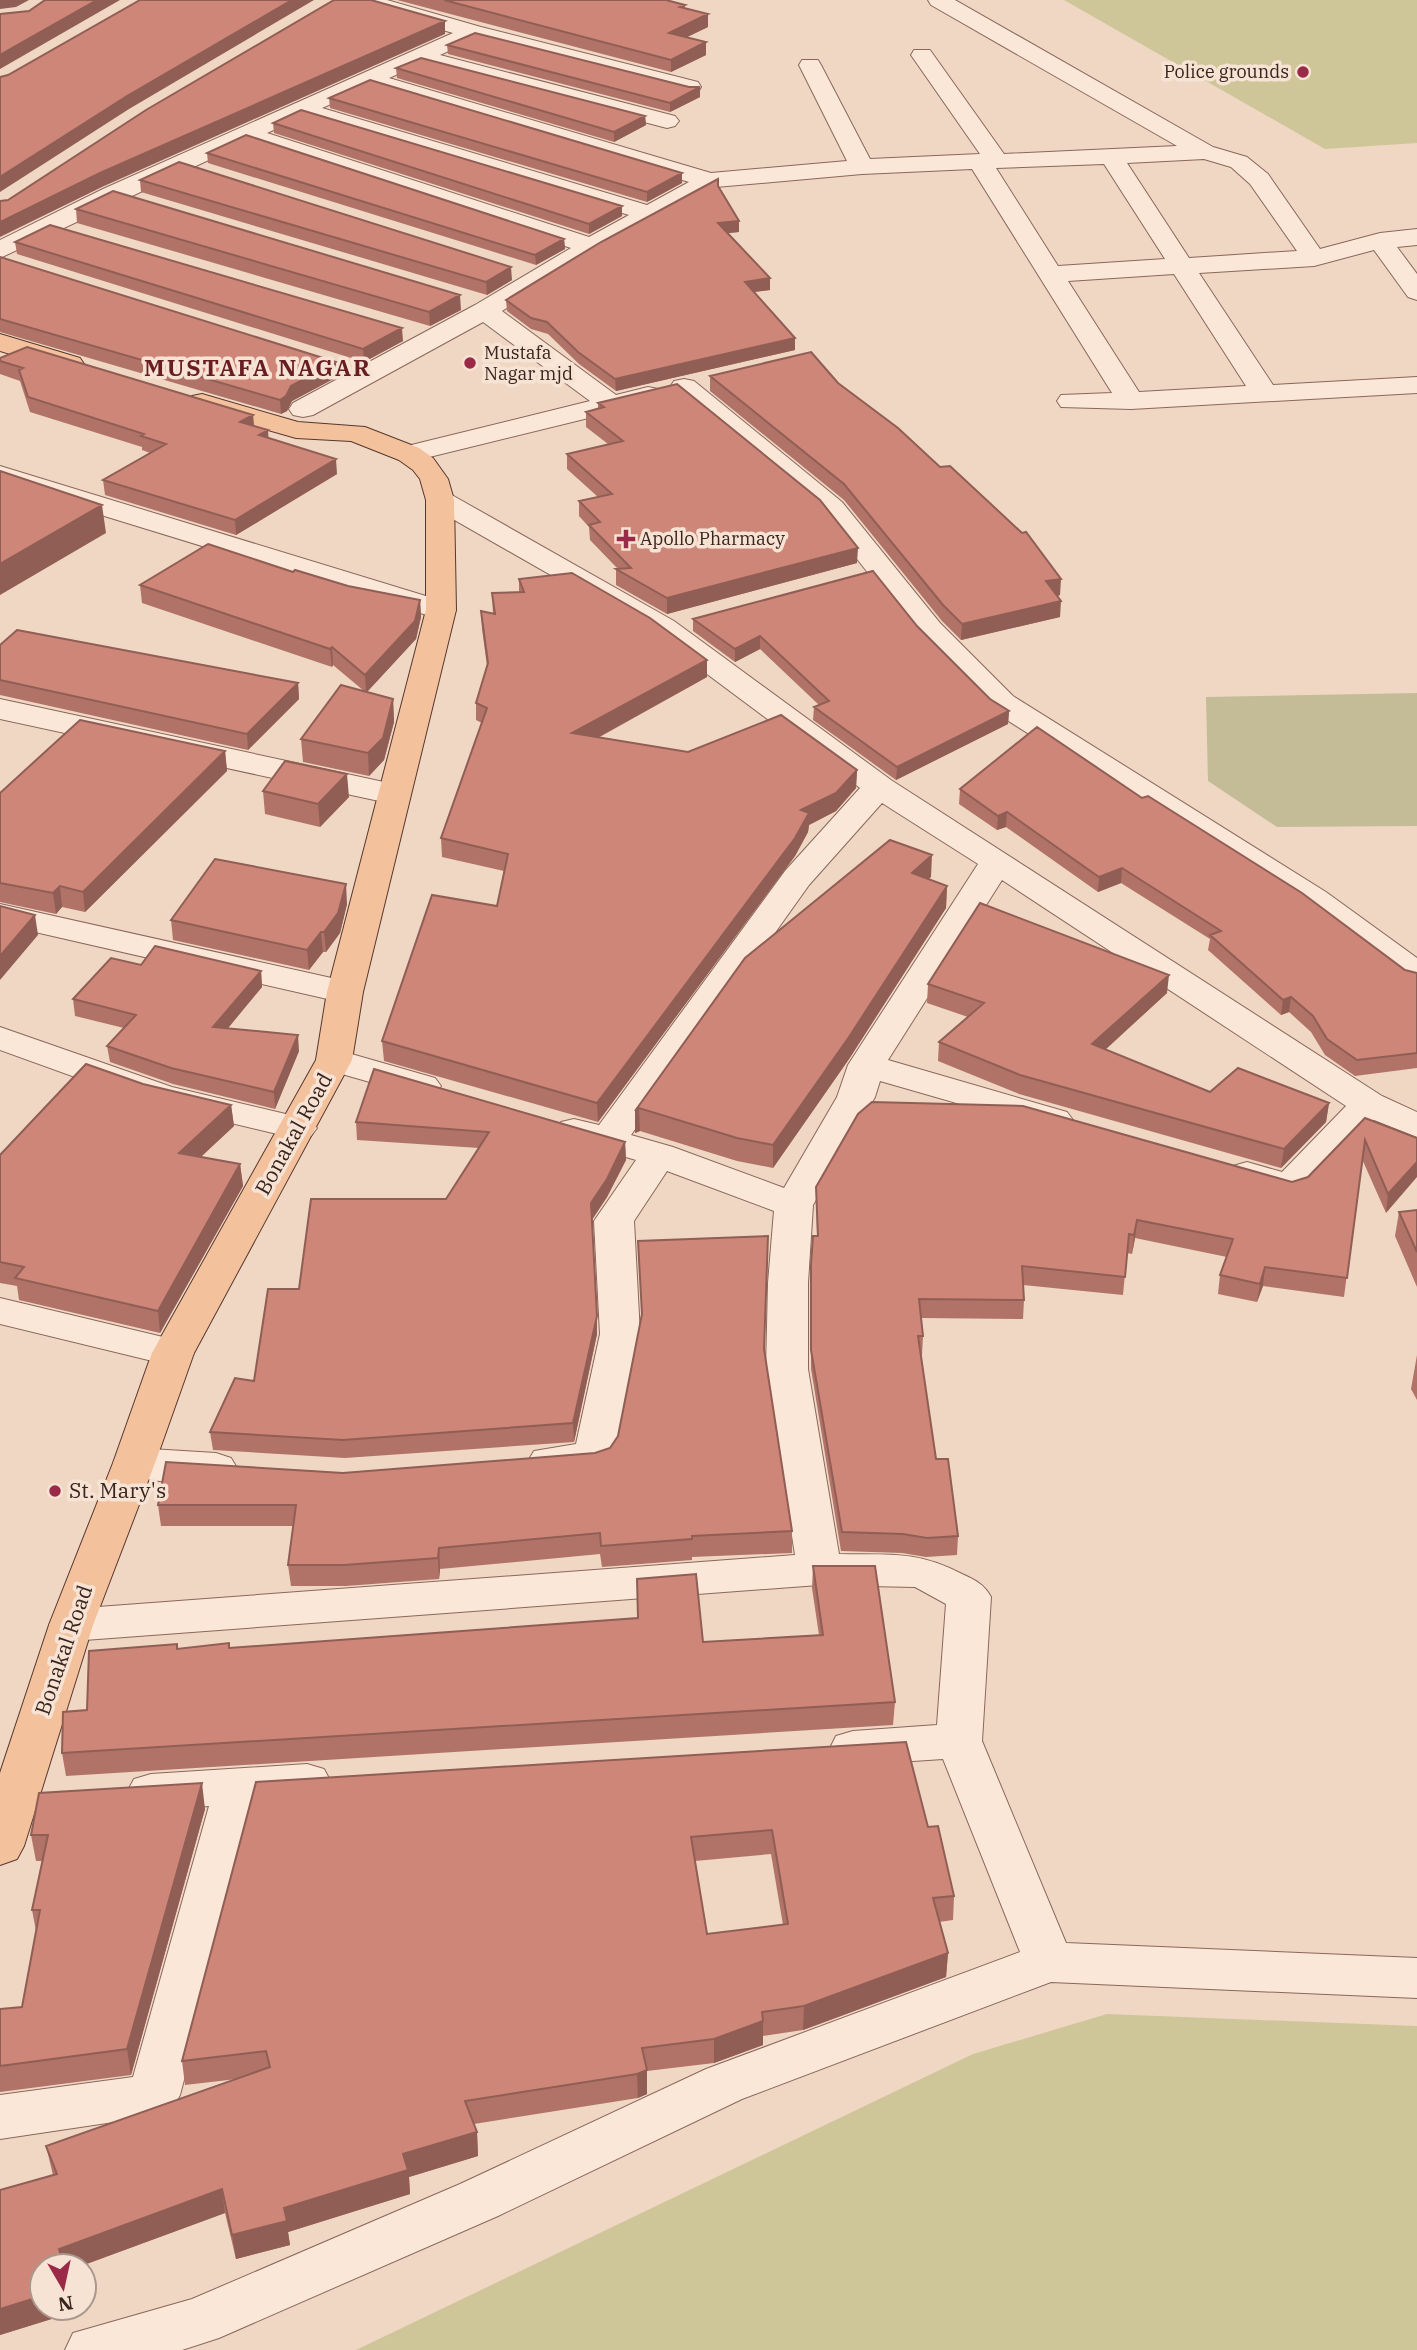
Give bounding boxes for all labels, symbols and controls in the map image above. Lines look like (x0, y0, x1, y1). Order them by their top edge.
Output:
place label: Police grounds (1164, 60, 1289, 83)
marker: Police grounds (1295, 64, 1311, 80)
place label: Mustafa Nagar mjd (484, 341, 573, 385)
district label: MUSTAFA NAGAR (144, 352, 372, 382)
marker: Mustafa Nagar mjd (462, 355, 478, 371)
place label: Apollo Pharmacy (640, 527, 785, 550)
marker: Apollo Pharmacy (618, 531, 634, 547)
street label: Bonakal Road (248, 1067, 338, 1200)
place label: St. Mary's (69, 1476, 166, 1504)
marker: St. Mary's (47, 1483, 63, 1499)
street label: Bonakal Road (28, 1581, 98, 1718)
north arrow (28, 2252, 98, 2322)
text: N (56, 2291, 75, 2317)

